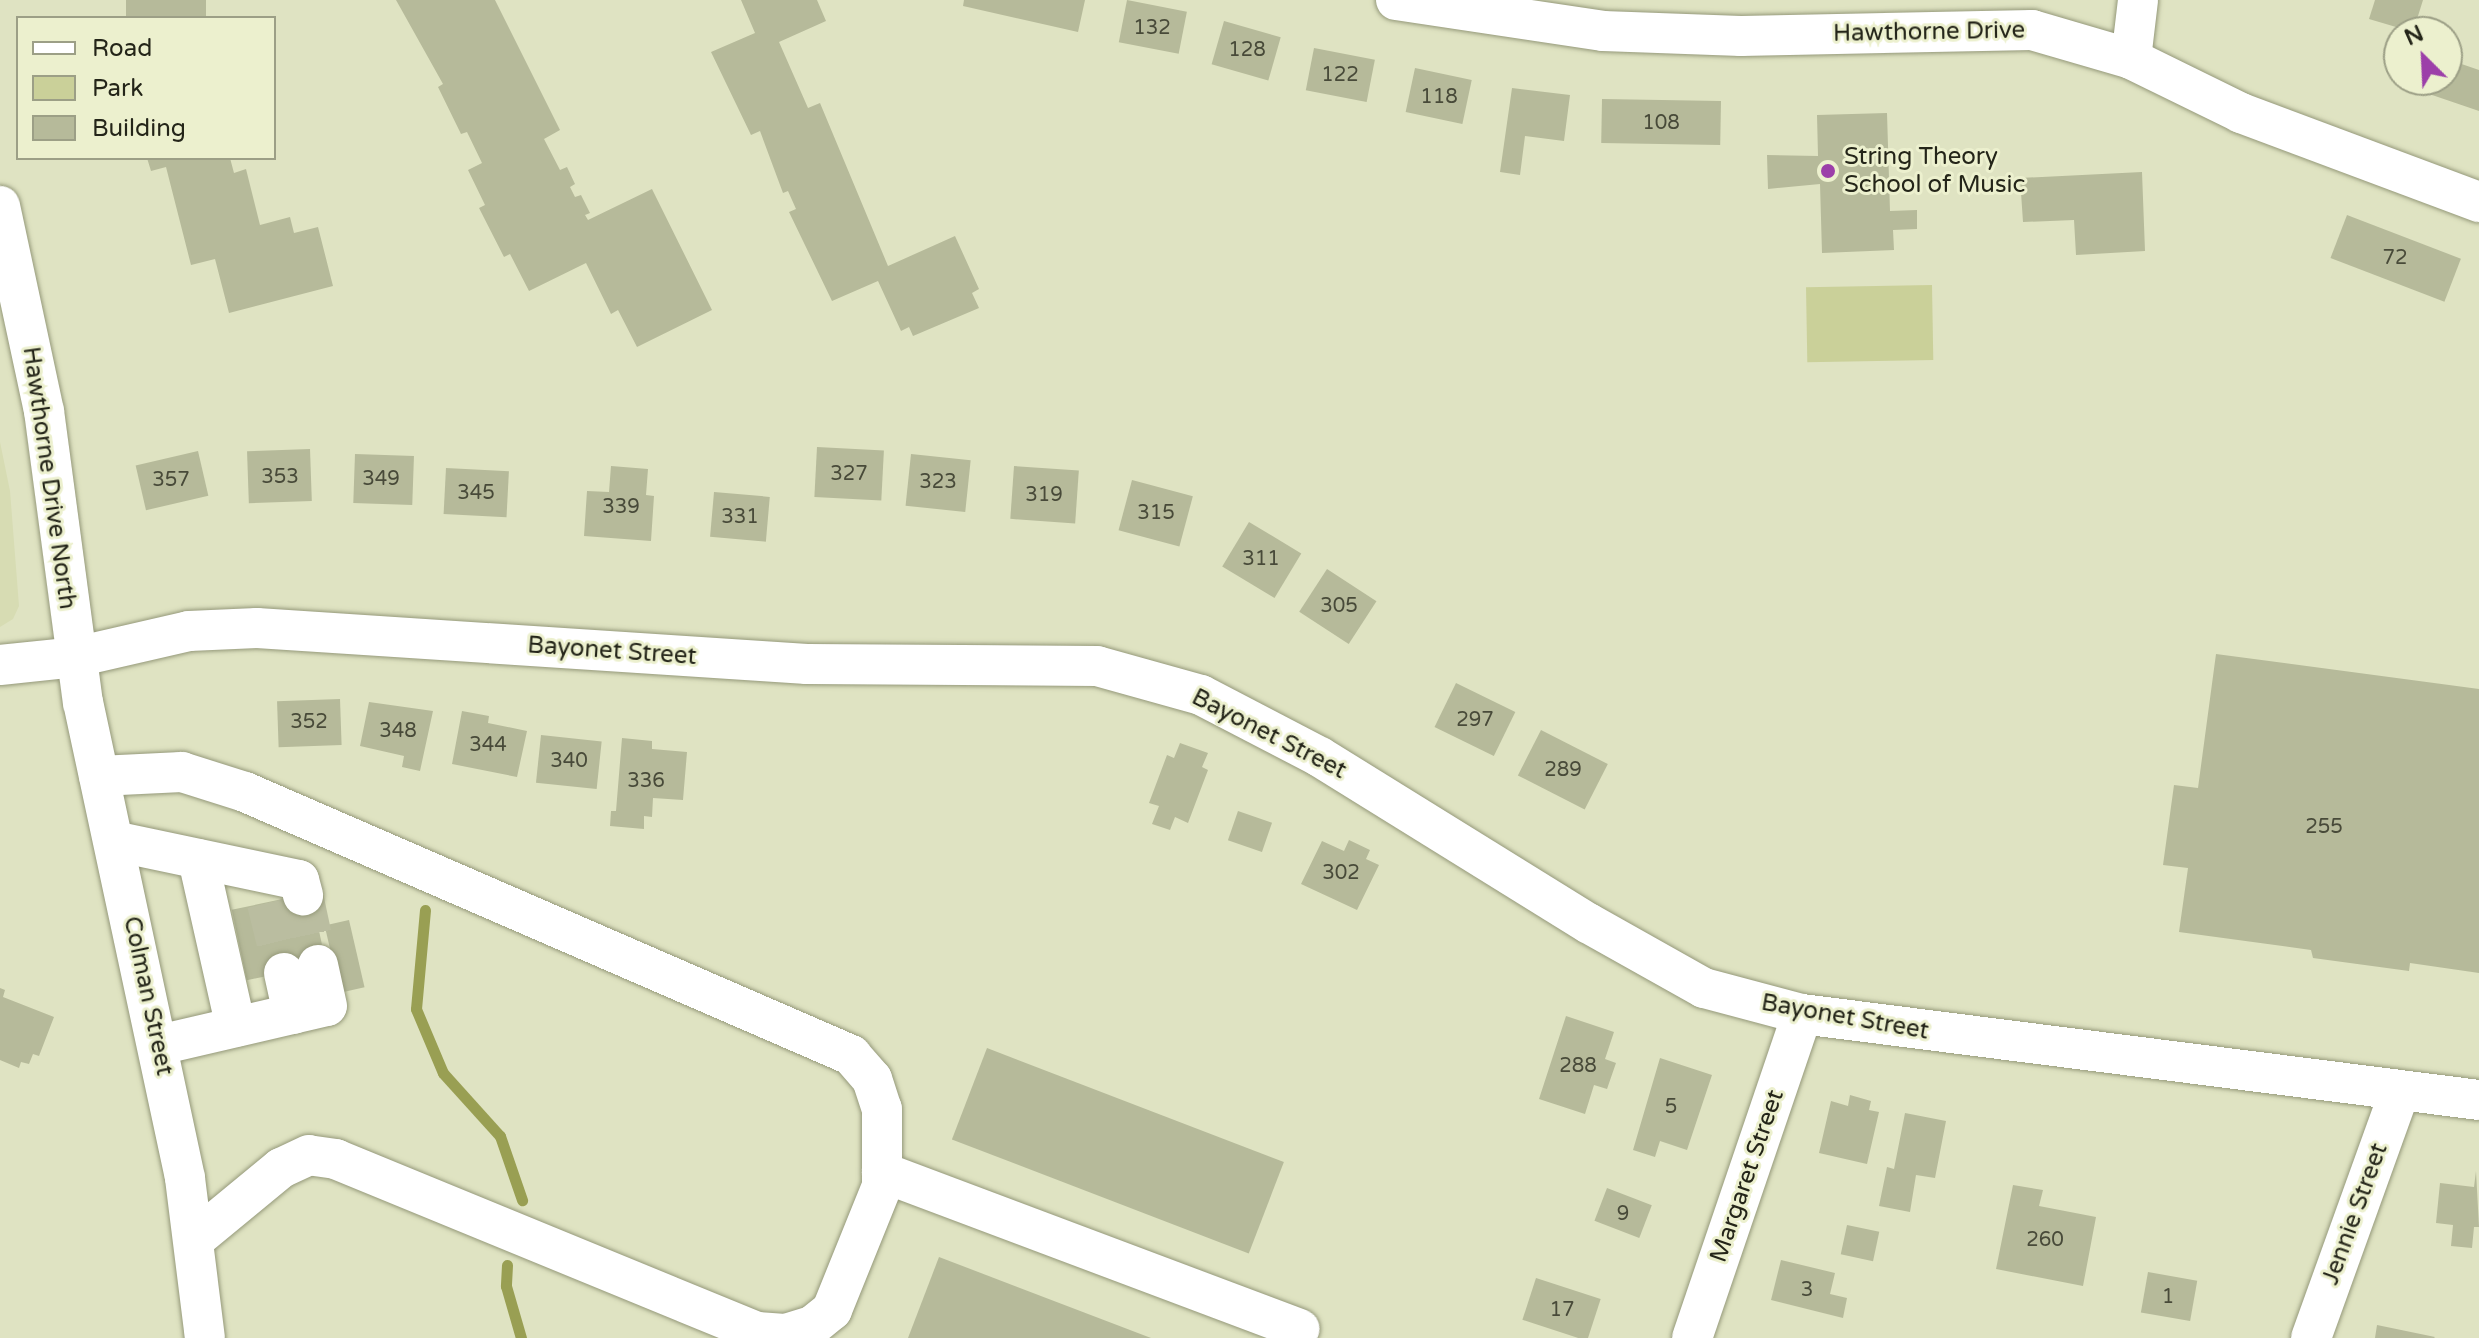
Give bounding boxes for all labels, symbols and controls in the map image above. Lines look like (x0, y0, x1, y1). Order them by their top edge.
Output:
legend (16, 16, 276, 160)
house number: 132 (1133, 16, 1171, 40)
street label: Hawthorne Drive (1833, 16, 2025, 48)
north arrow (2383, 16, 2463, 96)
text: N (2401, 20, 2427, 51)
text: Road (92, 34, 152, 63)
house number: 128 (1228, 38, 1266, 62)
house number: 122 (1321, 63, 1359, 87)
text: Park (92, 74, 143, 103)
house number: 118 (1420, 85, 1458, 109)
house number: 108 (1642, 111, 1680, 135)
text: Building (92, 114, 186, 143)
place label: String Theory School of Music (1844, 143, 2025, 199)
marker: String Theory School of Music (1819, 162, 1837, 180)
house number: 72 (2382, 246, 2408, 270)
street label: Hawthorne Drive North (16, 345, 82, 611)
house number: 327 (830, 462, 868, 486)
house number: 353 (261, 465, 299, 489)
house number: 349 (362, 467, 400, 491)
house number: 357 (152, 468, 190, 492)
house number: 323 (919, 470, 957, 494)
house number: 345 (457, 481, 495, 505)
house number: 319 (1025, 483, 1063, 507)
house number: 339 (602, 495, 640, 519)
house number: 315 (1137, 501, 1175, 525)
house number: 331 (721, 505, 759, 529)
house number: 311 (1242, 547, 1280, 571)
house number: 305 (1320, 594, 1358, 618)
street label: Bayonet Street (526, 631, 698, 671)
street label: Bayonet Street (1187, 683, 1351, 785)
house number: 297 (1456, 708, 1494, 732)
house number: 352 (290, 710, 328, 734)
house number: 348 (379, 719, 417, 743)
house number: 344 (469, 733, 507, 757)
house number: 340 (550, 749, 588, 773)
house number: 289 (1544, 758, 1582, 782)
house number: 336 (627, 769, 665, 793)
house number: 255 (2305, 815, 2343, 839)
house number: 302 (1322, 861, 1360, 885)
street label: Colman Street (117, 914, 179, 1078)
street label: Bayonet Street (1759, 988, 1931, 1046)
house number: 288 (1559, 1054, 1597, 1078)
street label: Margaret Street (1704, 1086, 1790, 1266)
house number: 5 (1665, 1095, 1677, 1119)
street label: Jennie Street (2316, 1139, 2394, 1289)
house number: 9 (1617, 1202, 1629, 1226)
house number: 260 (2026, 1228, 2064, 1252)
house number: 3 (1801, 1278, 1813, 1302)
house number: 1 (2162, 1285, 2174, 1309)
house number: 17 (1549, 1298, 1575, 1322)

